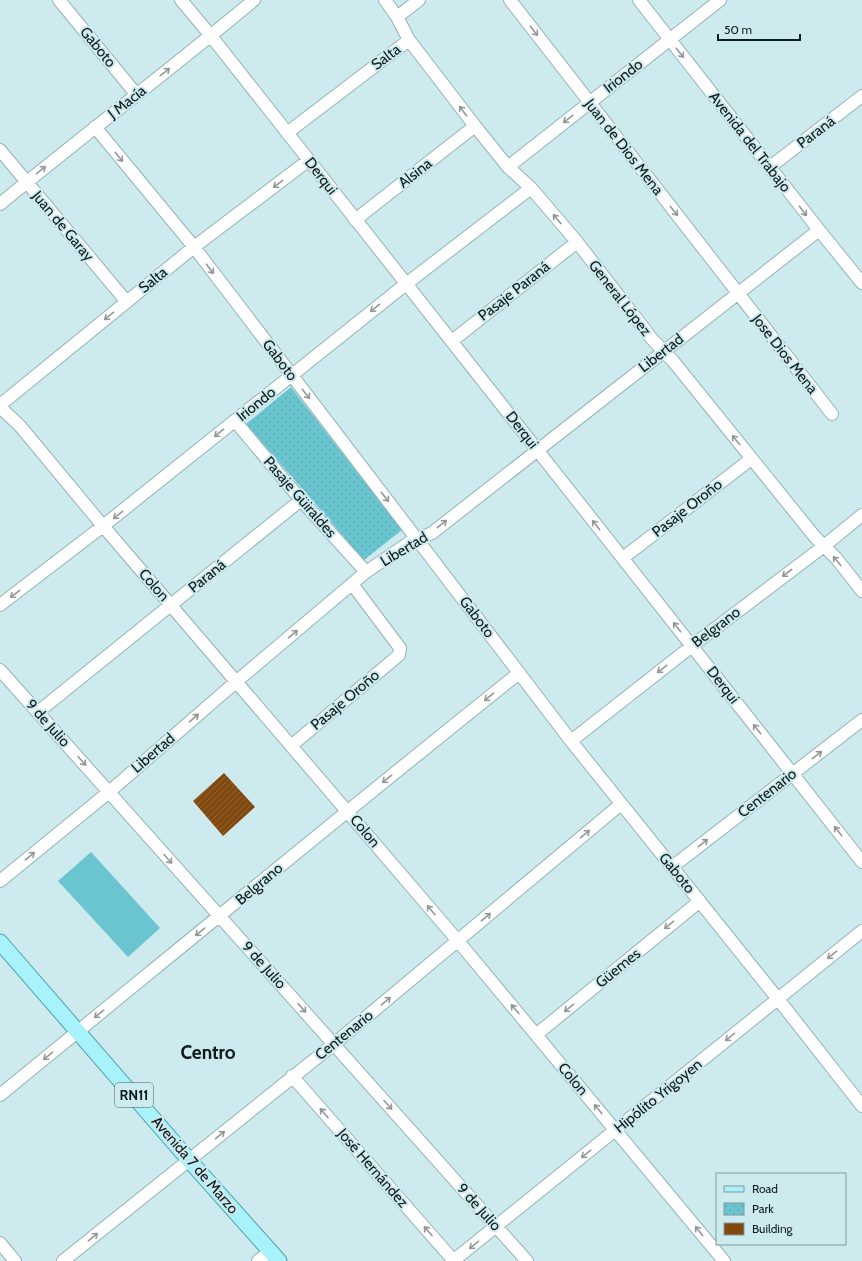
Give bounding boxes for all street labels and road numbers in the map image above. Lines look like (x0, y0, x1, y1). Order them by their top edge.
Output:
street label: Gaboto (76, 23, 120, 71)
street label: Salta (368, 40, 405, 74)
street label: Iriondo (600, 55, 646, 97)
street label: J Macía (103, 81, 150, 123)
street label: Avenida del Trabajo (705, 88, 795, 196)
street label: Juan de Dios Mena (580, 95, 668, 199)
street label: Paraná (793, 111, 839, 152)
street label: Derqui (301, 154, 341, 198)
street label: Alsina (395, 154, 436, 192)
street label: Juan de Garay (28, 186, 98, 265)
street label: Pasaje Paraná (474, 257, 554, 325)
street label: General López (585, 257, 655, 339)
street label: Salta (135, 263, 172, 297)
street label: Jose Dios Mena (748, 310, 822, 398)
street label: Libertad (635, 330, 687, 376)
street label: Gaboto (259, 336, 301, 384)
street label: Iriondo (233, 383, 279, 425)
street label: Derqui (502, 408, 542, 452)
street label: Pasaje Güiraldes (260, 453, 340, 541)
street label: Pasaje Oroño (648, 475, 726, 541)
street label: Libertad (377, 528, 431, 570)
street label: Paraná (185, 555, 230, 597)
street label: Colon (135, 565, 173, 605)
street label: Gaboto (456, 593, 498, 641)
street label: Belgrano (688, 603, 744, 651)
street label: Derqui (703, 663, 743, 707)
street label: Pasaje Oroño (307, 666, 383, 734)
street label: 9 de Julio (22, 696, 74, 750)
street label: Libertad (127, 729, 179, 777)
street label: Centenario (734, 765, 800, 821)
street label: Colon (346, 811, 384, 851)
street label: Gaboto (655, 849, 699, 897)
street label: Belgrano (232, 859, 286, 909)
street label: 9 de Julio (238, 938, 290, 992)
street label: Güemes (592, 944, 644, 992)
street label: Centenario (311, 1006, 377, 1064)
street label: Hipólito Yrigoyen (610, 1055, 706, 1137)
street label: Colon (554, 1059, 592, 1099)
road number: RN11 (115, 1083, 153, 1107)
street label: Avenida 7 de Marzo (148, 1112, 242, 1218)
street label: José Hernández (333, 1124, 412, 1211)
street label: 9 de Julio (453, 1180, 505, 1234)

